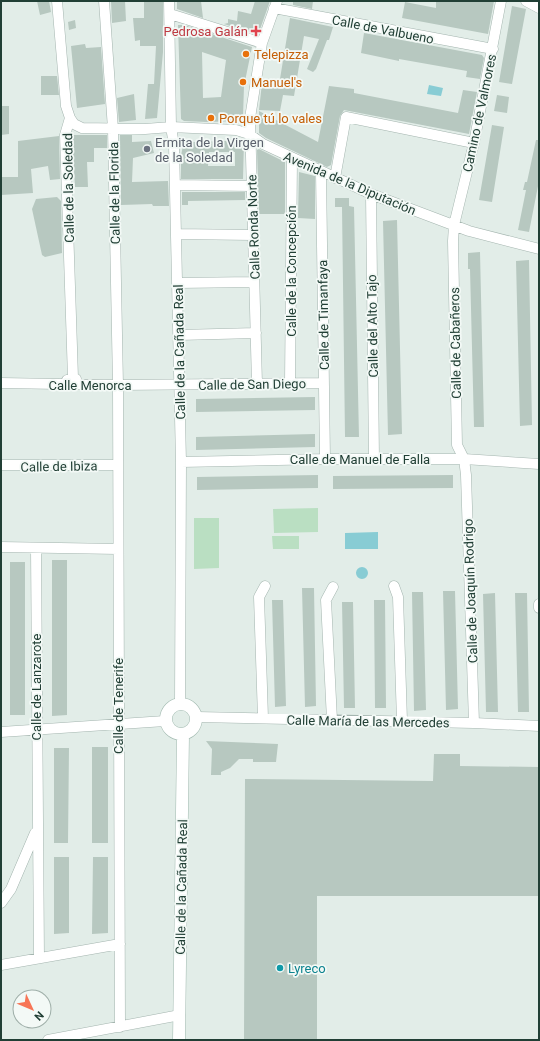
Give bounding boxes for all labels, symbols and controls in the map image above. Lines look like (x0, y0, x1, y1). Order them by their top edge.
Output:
street label: Calle de Valbueno (331, 12, 435, 47)
place label: Pedrosa Galán (164, 24, 248, 39)
marker: Pedrosa Galán (251, 26, 261, 36)
place label: Telepizza (254, 47, 309, 62)
marker: Telepizza (241, 49, 251, 59)
street label: Camino de Valmores (460, 52, 499, 173)
place label: Manuel's (251, 75, 303, 90)
marker: Manuel's (238, 77, 248, 87)
place label: Porque tú lo vales (219, 111, 322, 126)
marker: Porque tú lo vales (206, 113, 216, 123)
street label: Calle de la Soledad (60, 133, 77, 243)
place label: Ermita de la Virgen de la Soledad (155, 135, 264, 165)
street label: Calle de la Florida (106, 142, 123, 244)
marker: Ermita de la Virgen de la Soledad (142, 144, 152, 154)
street label: Avenida de la Diputación (281, 149, 418, 218)
street label: Calle Ronda Norte (244, 174, 263, 280)
street label: Calle de la Concepción (284, 205, 299, 337)
street label: Calle de Timanfaya (315, 260, 332, 370)
street label: Calle del Alto Tajo (364, 274, 381, 378)
street label: Calle de la Cañada Real (171, 284, 188, 420)
street label: Calle de Cabañeros (447, 287, 464, 399)
street label: Calle de San Diego (198, 376, 306, 393)
street label: Calle Menorca (49, 378, 131, 393)
street label: Calle de Manuel de Falla (290, 452, 430, 467)
street label: Calle de Ibiza (20, 458, 98, 475)
street label: Calle de Joaquín Rodrigo (460, 519, 481, 663)
street label: Calle de Lanzarote (29, 633, 44, 741)
street label: Calle de Tenerife (111, 658, 126, 754)
street label: Calle María de las Mercedes (286, 713, 450, 730)
street label: Calle de la Cañada Real (173, 819, 190, 955)
place label: Lyreco (288, 961, 326, 976)
marker: Lyreco (275, 963, 285, 973)
north arrow (12, 989, 52, 1029)
text: N (31, 1008, 46, 1023)

